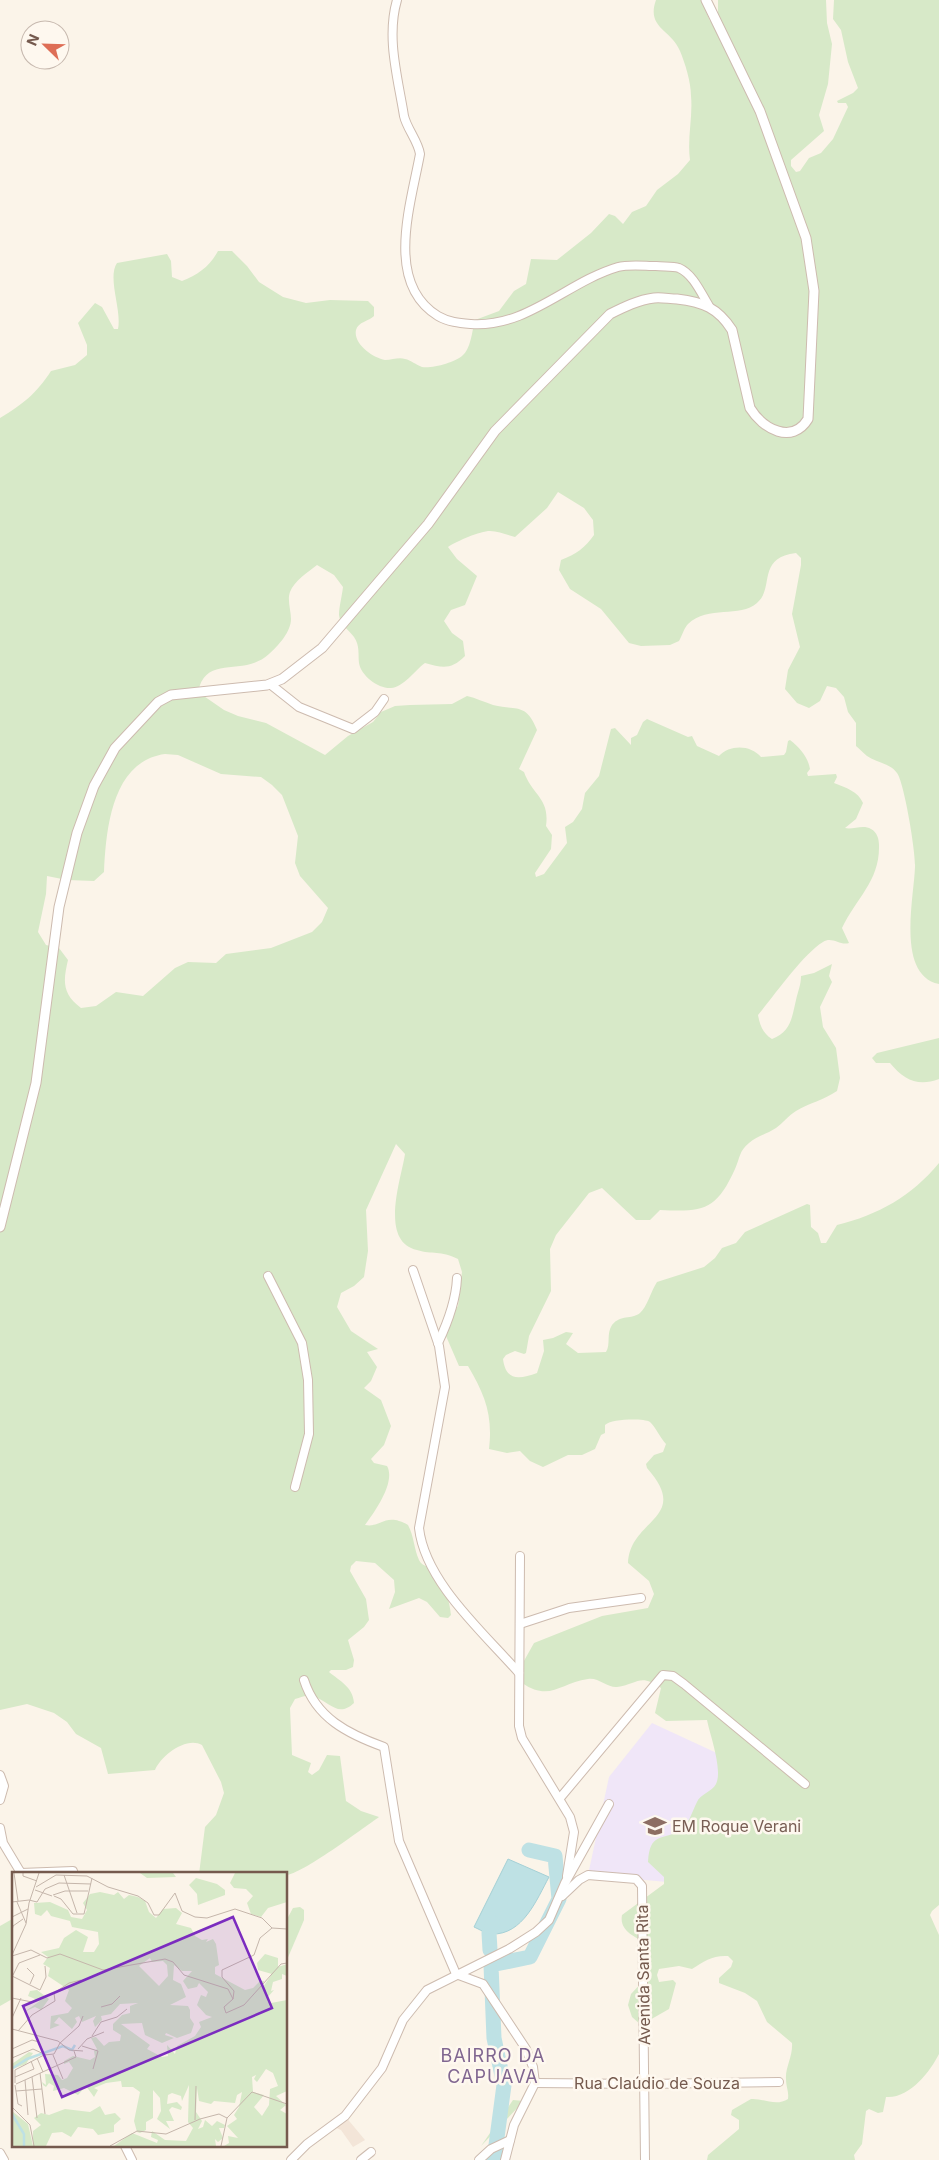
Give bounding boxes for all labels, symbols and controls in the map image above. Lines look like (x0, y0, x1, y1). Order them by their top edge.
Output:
north arrow (20, 20, 70, 70)
text: N (23, 31, 42, 48)
school or university icon: EM Roque Verani (642, 1813, 668, 1839)
place label: EM Roque Verani (672, 1816, 801, 1836)
inset map (12, 1872, 288, 2148)
street label: Avenida Santa Rita (632, 1905, 654, 2045)
district label: BAIRRO DA CAPUAVA (441, 2045, 545, 2087)
street label: Rua Claúdio de Souza (574, 2073, 740, 2093)

